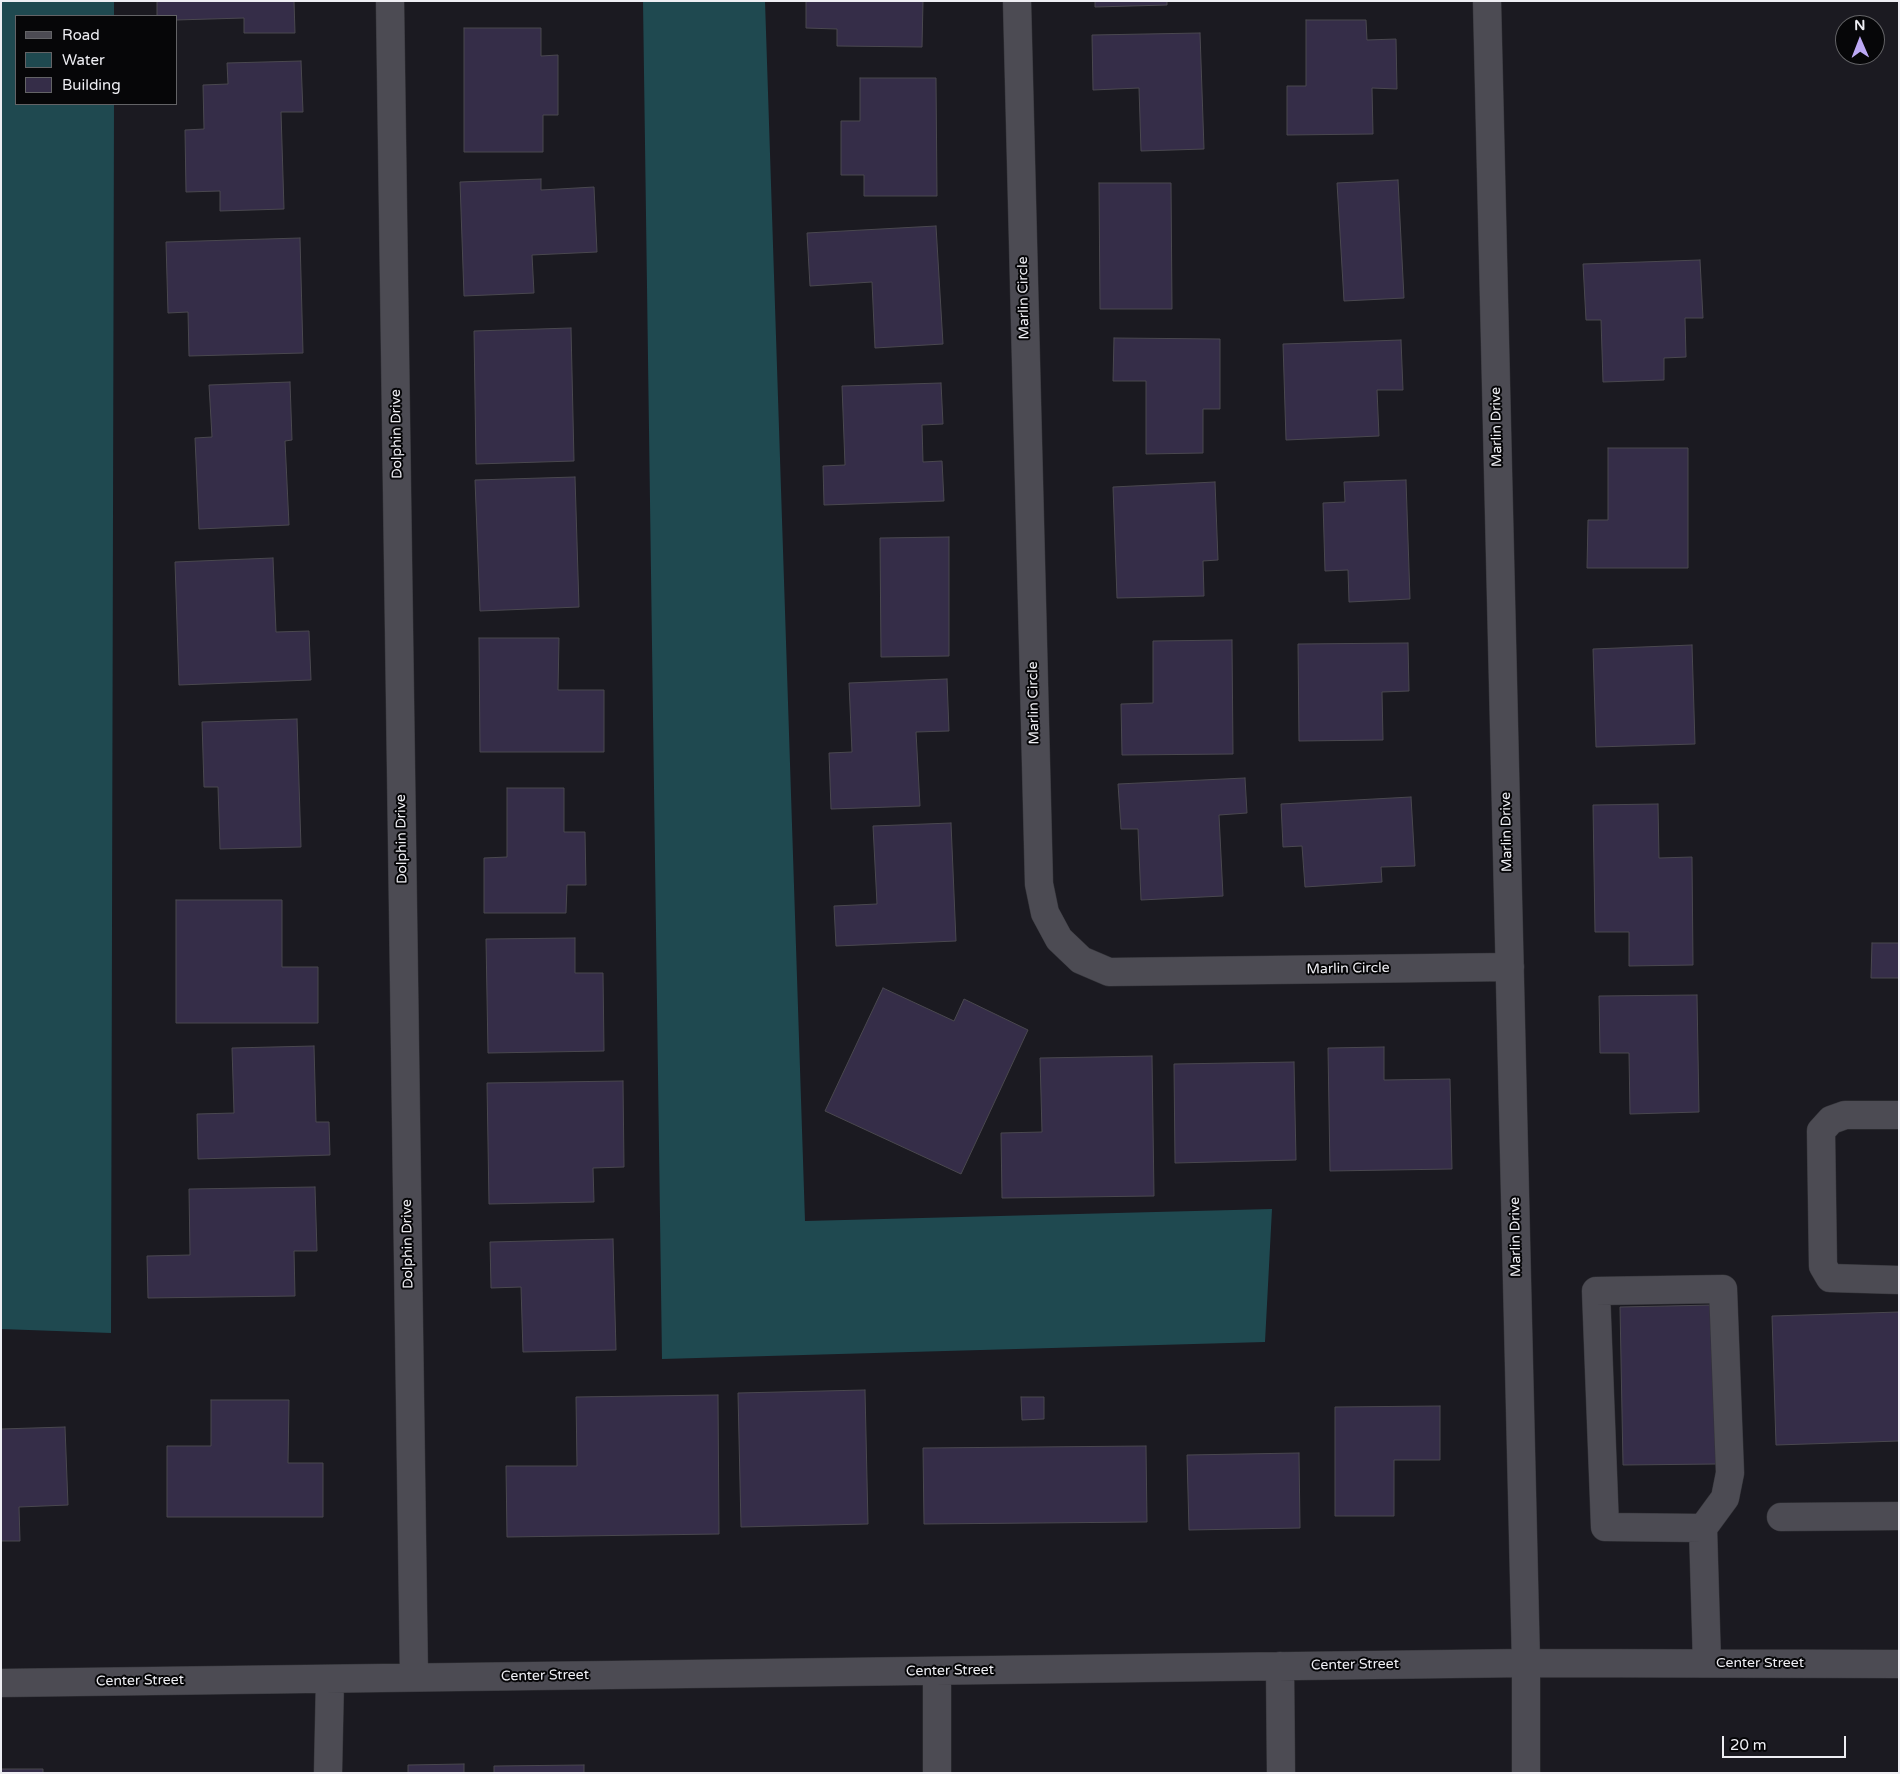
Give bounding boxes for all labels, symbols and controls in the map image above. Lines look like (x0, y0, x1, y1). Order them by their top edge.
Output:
legend (15, 15, 178, 105)
north arrow (1835, 15, 1885, 65)
text: N (1854, 17, 1866, 34)
text: Road (62, 26, 100, 44)
text: Water (62, 51, 105, 69)
text: Building (62, 76, 121, 94)
street label: Marlin Circle (1015, 256, 1033, 340)
street label: Marlin Drive (1488, 387, 1506, 467)
street label: Dolphin Drive (388, 389, 406, 479)
street label: Marlin Circle (1025, 661, 1043, 745)
street label: Marlin Drive (1498, 792, 1516, 872)
street label: Dolphin Drive (393, 794, 411, 884)
street label: Marlin Circle (1306, 960, 1390, 978)
street label: Marlin Drive (1507, 1197, 1525, 1277)
street label: Dolphin Drive (399, 1199, 417, 1289)
street label: Center Street (1716, 1655, 1804, 1671)
street label: Center Street (1311, 1656, 1399, 1674)
street label: Center Street (906, 1662, 994, 1680)
street label: Center Street (501, 1667, 589, 1685)
street label: Center Street (96, 1672, 184, 1690)
scale bar (1725, 1726, 1849, 1758)
text: 20 m (1730, 1736, 1767, 1754)

